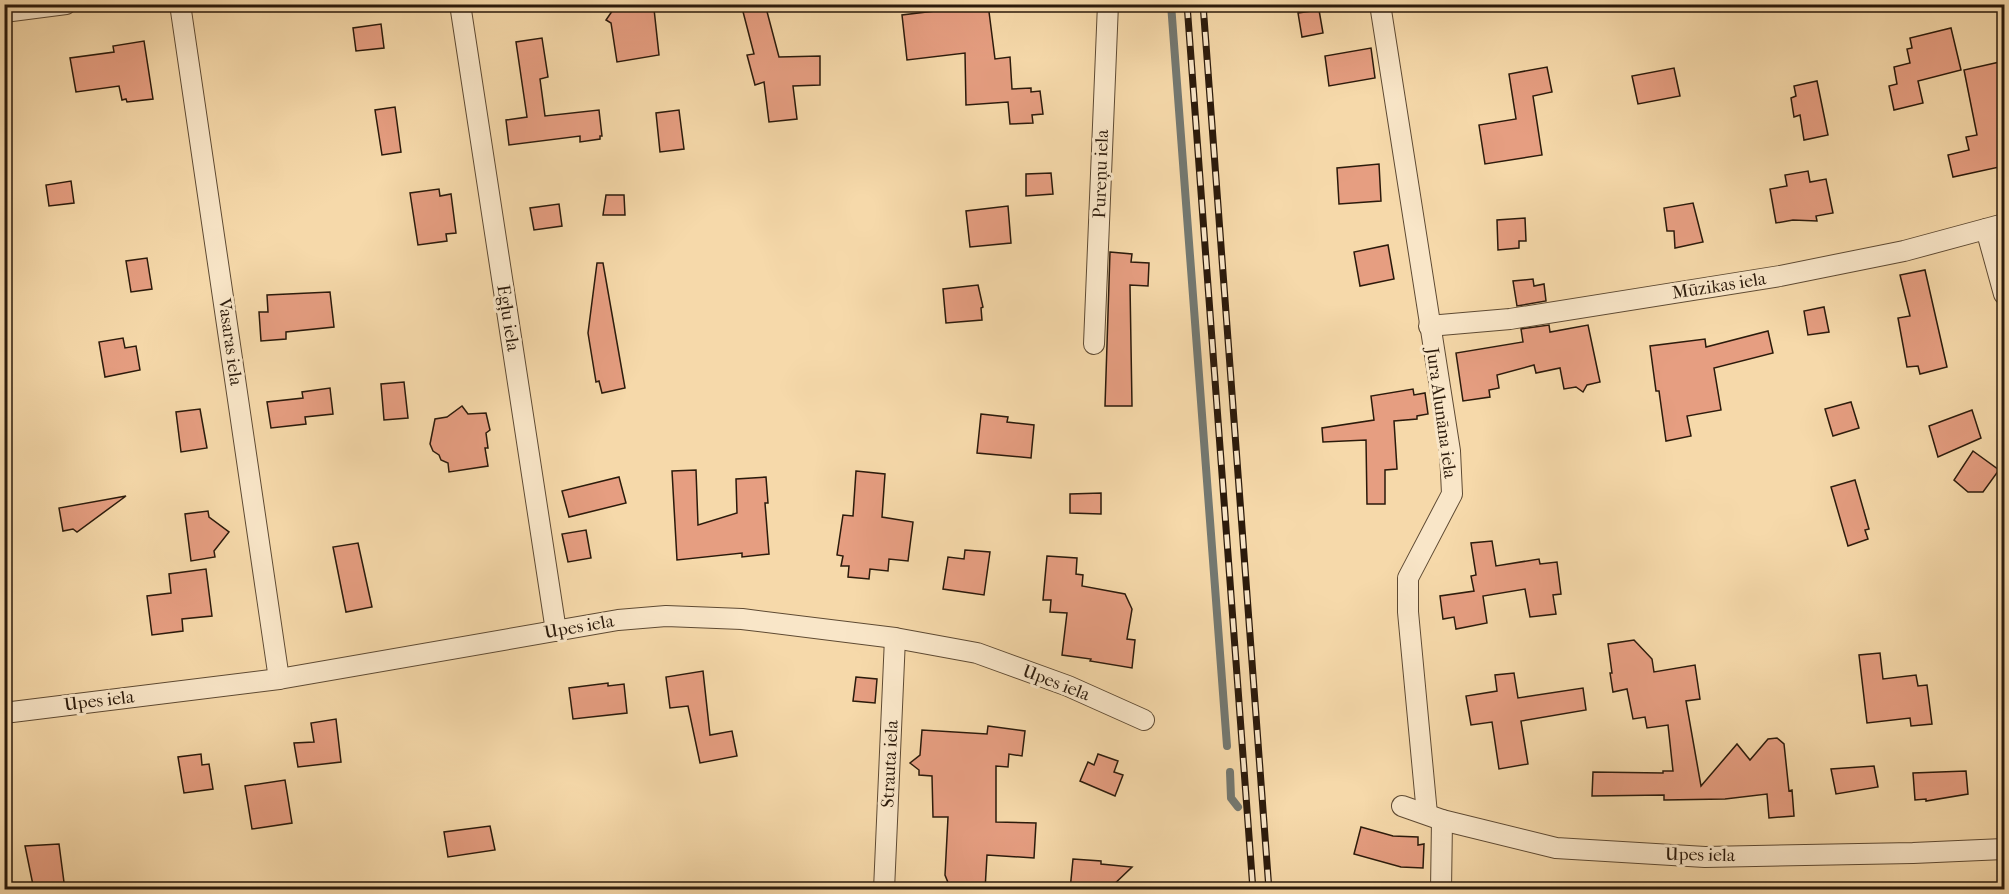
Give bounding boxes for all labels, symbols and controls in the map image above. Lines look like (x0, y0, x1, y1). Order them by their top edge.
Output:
street label: Pureņu iela (1089, 128, 1113, 219)
street label: Mūzikas iela (1670, 268, 1768, 304)
street label: Egļu iela (492, 283, 524, 353)
street label: Vasaras iela (213, 296, 247, 388)
street label: Jura Alunāna iela (1421, 344, 1461, 480)
street label: Upes iela (542, 610, 616, 643)
street label: Upes iela (1019, 661, 1093, 706)
street label: Upes iela (63, 686, 136, 716)
street label: Strauta iela (877, 719, 903, 808)
street label: Upes iela (1665, 844, 1736, 866)

